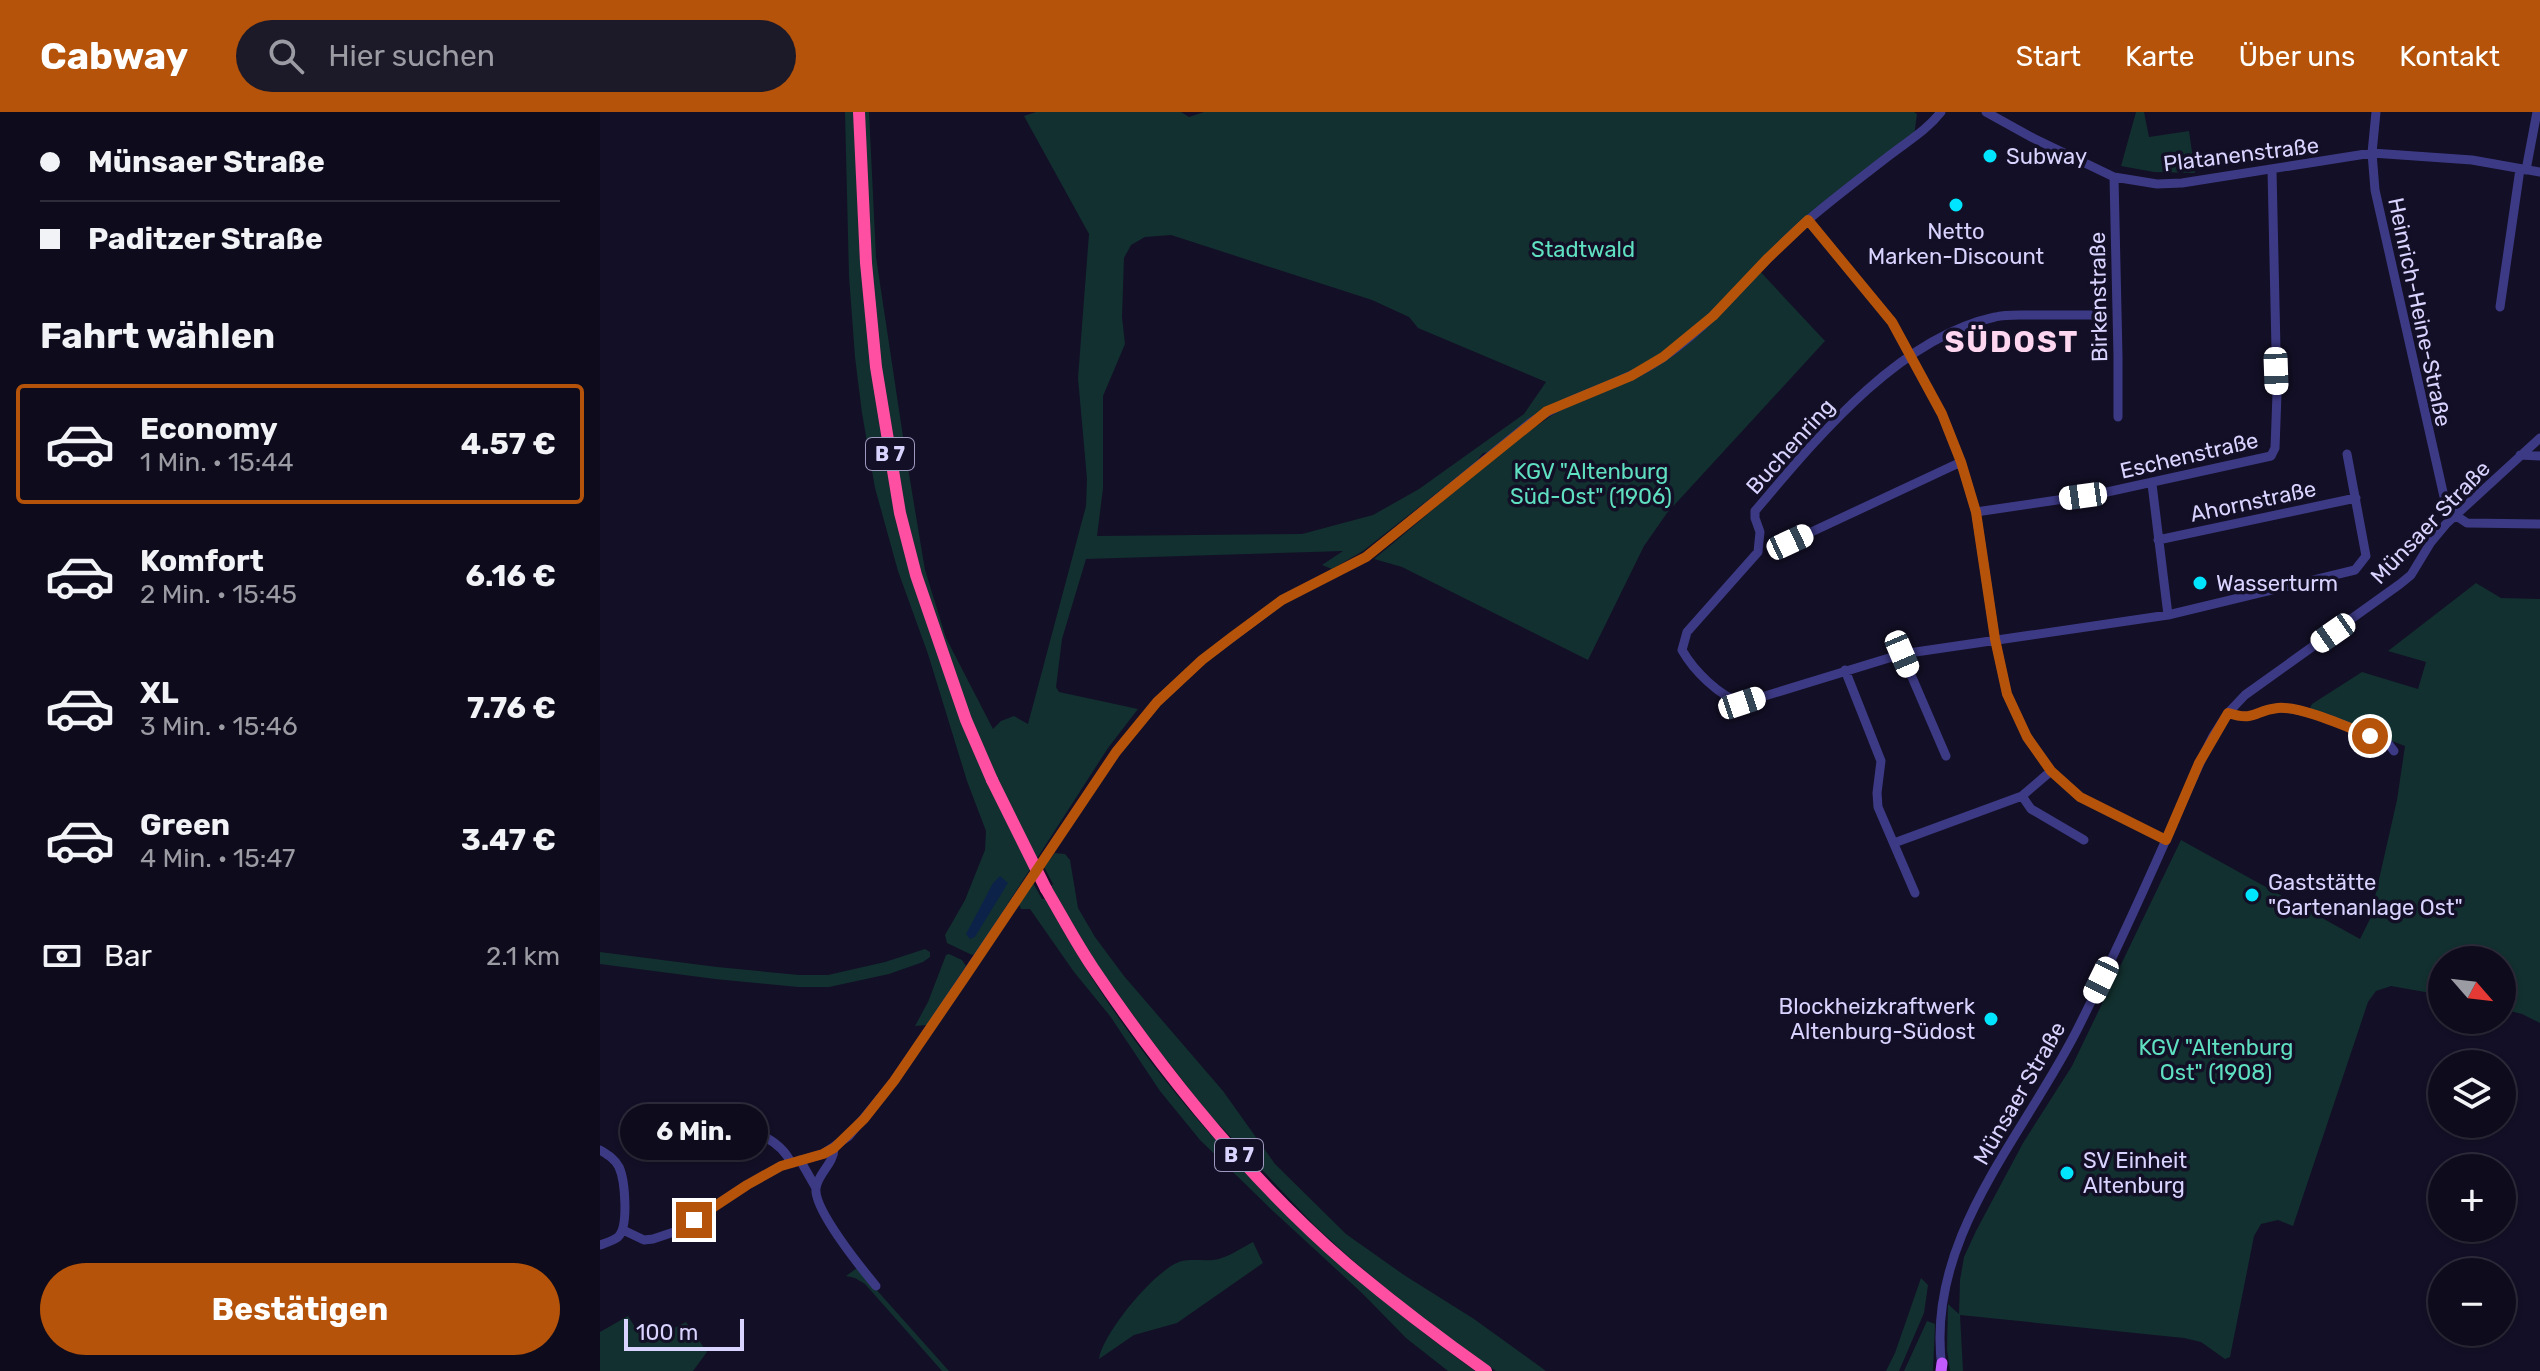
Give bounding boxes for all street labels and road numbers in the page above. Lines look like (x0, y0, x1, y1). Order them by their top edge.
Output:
street label: Platanenstraße (2162, 132, 2320, 177)
street label: Heinrich-Heine-Straße (2382, 195, 2457, 429)
street label: Birkenstraße (2084, 232, 2113, 362)
street label: Buchenring (1740, 393, 1840, 500)
street label: Eschenstraße (2117, 426, 2261, 485)
road number: B 7 (866, 438, 914, 470)
street label: Münsaer Straße (2365, 455, 2496, 590)
street label: Ahornstraße (2188, 475, 2318, 528)
street label: Münsaer Straße (1968, 1017, 2071, 1170)
road number: B 7 (1215, 1139, 1263, 1171)

